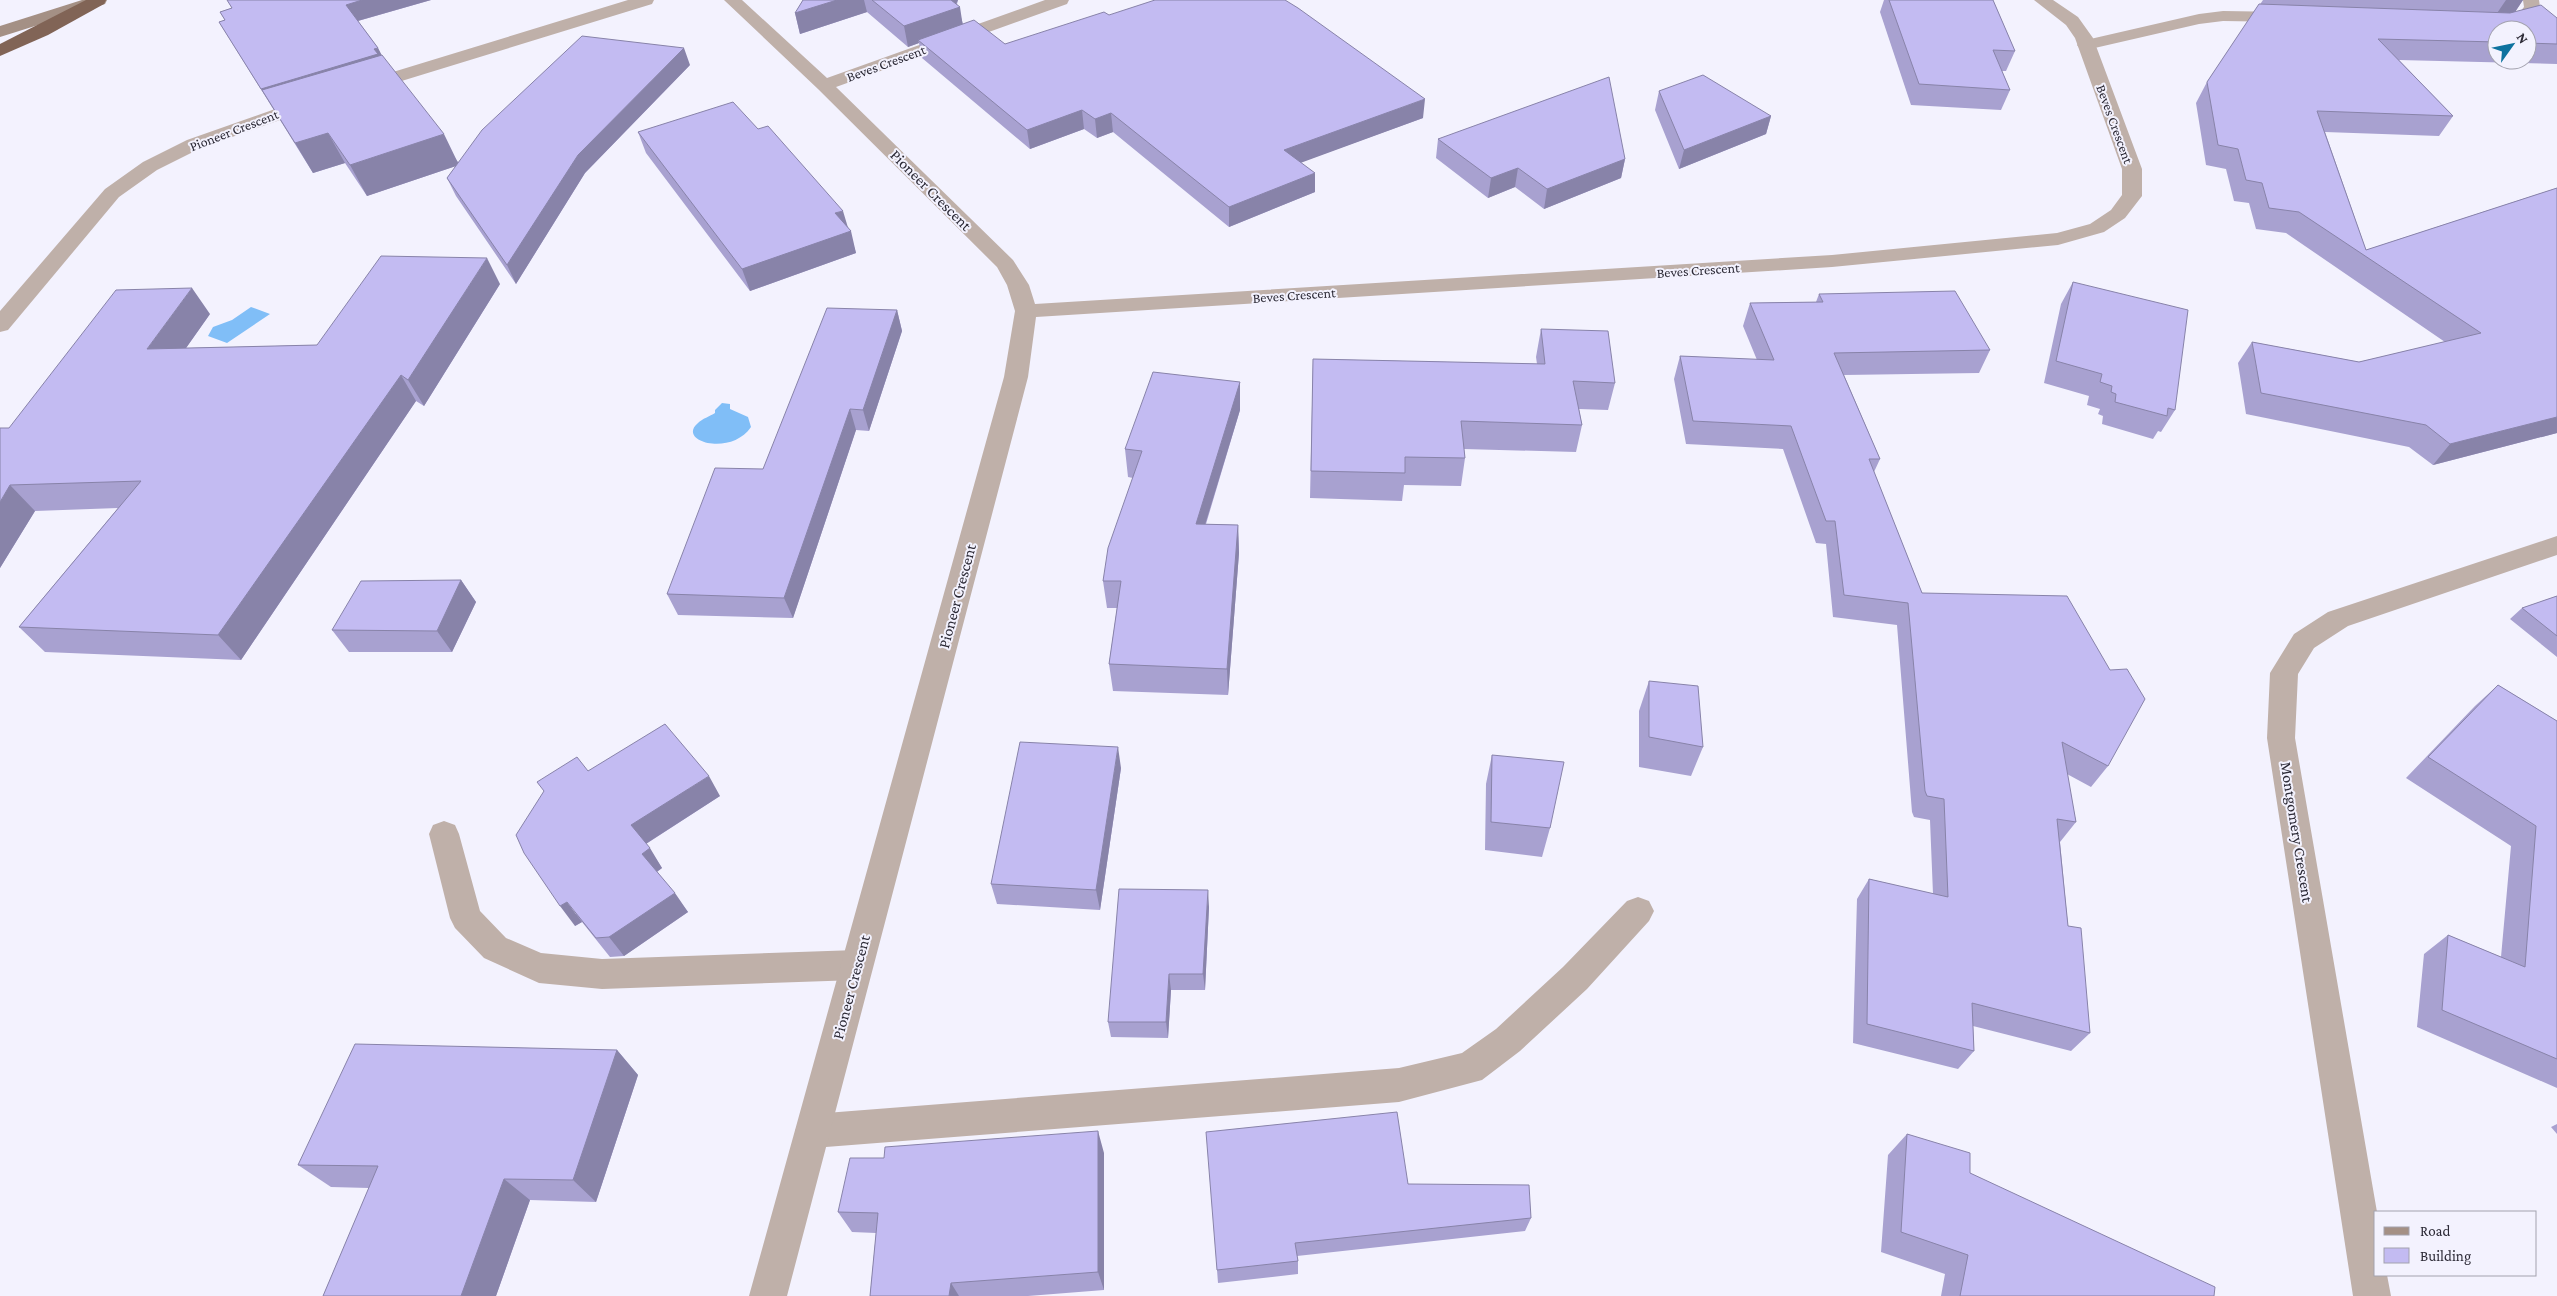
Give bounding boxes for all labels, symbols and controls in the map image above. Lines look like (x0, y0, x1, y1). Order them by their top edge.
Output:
north arrow (2487, 20, 2537, 70)
text: N (2514, 30, 2532, 47)
street label: Beves Crescent (844, 41, 928, 85)
street label: Beves Crescent (2093, 82, 2137, 166)
street label: Pioneer Crescent (187, 106, 281, 154)
street label: Pioneer Crescent (887, 146, 975, 234)
street label: Beves Crescent (1656, 259, 1740, 281)
street label: Beves Crescent (1252, 284, 1336, 306)
street label: Pioneer Crescent (935, 541, 979, 650)
street label: Montgomery Crescent (2276, 760, 2317, 904)
street label: Pioneer Crescent (829, 932, 873, 1041)
legend (2374, 1211, 2537, 1276)
text: Road (2420, 1223, 2451, 1239)
text: Building (2420, 1248, 2471, 1265)

